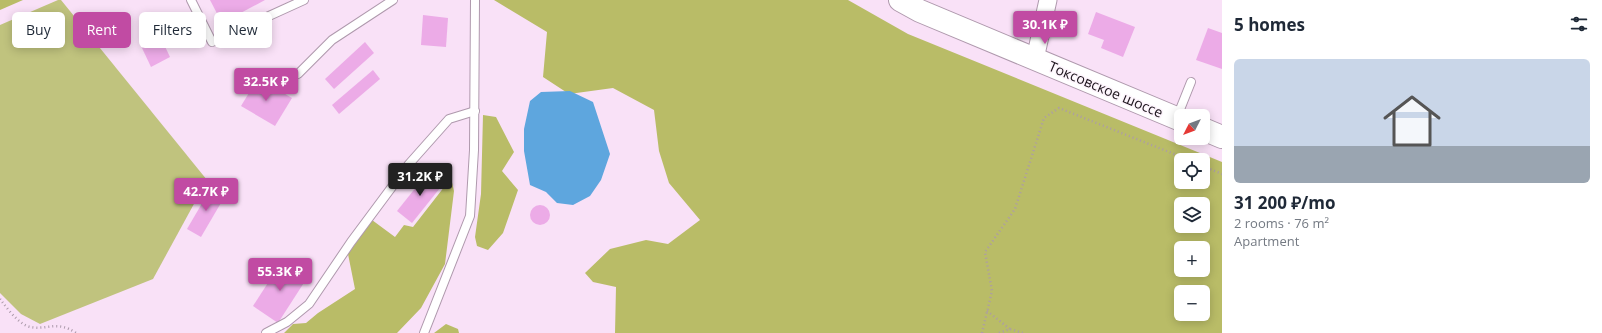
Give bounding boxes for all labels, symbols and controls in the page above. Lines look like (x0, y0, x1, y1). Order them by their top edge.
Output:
pin: 30.1K ₽ (1008, 11, 1082, 45)
chip: Buy (12, 12, 65, 48)
chip: Rent (73, 12, 131, 48)
chip: Filters (139, 12, 206, 48)
chip: New (214, 12, 272, 48)
text: 5 homes (1234, 13, 1305, 36)
icon: filters (1568, 13, 1590, 35)
text: 30.1K ₽ (1022, 15, 1068, 33)
street label: Токсовское шоссе (1046, 56, 1166, 122)
pin: 32.5K ₽ (229, 68, 303, 102)
text: 32.5K ₽ (243, 72, 289, 90)
icon: home (1376, 85, 1448, 157)
north arrow (1174, 109, 1210, 145)
map controls (1174, 109, 1210, 321)
button: locate (1174, 153, 1210, 189)
pin: 31.2K ₽ (383, 163, 457, 197)
text: 31.2K ₽ (397, 167, 443, 185)
pin: 42.7K ₽ (169, 178, 243, 212)
text: 42.7K ₽ (183, 182, 229, 200)
text: 31 200 ₽/mo (1234, 191, 1336, 214)
button: layers (1174, 197, 1210, 233)
text: 2 rooms · 76 m² (1234, 214, 1329, 232)
text: Apartment (1234, 232, 1299, 250)
button: + (1174, 241, 1210, 277)
pin: 55.3K ₽ (243, 258, 317, 292)
text: 55.3K ₽ (257, 262, 303, 280)
button: − (1174, 285, 1210, 321)

